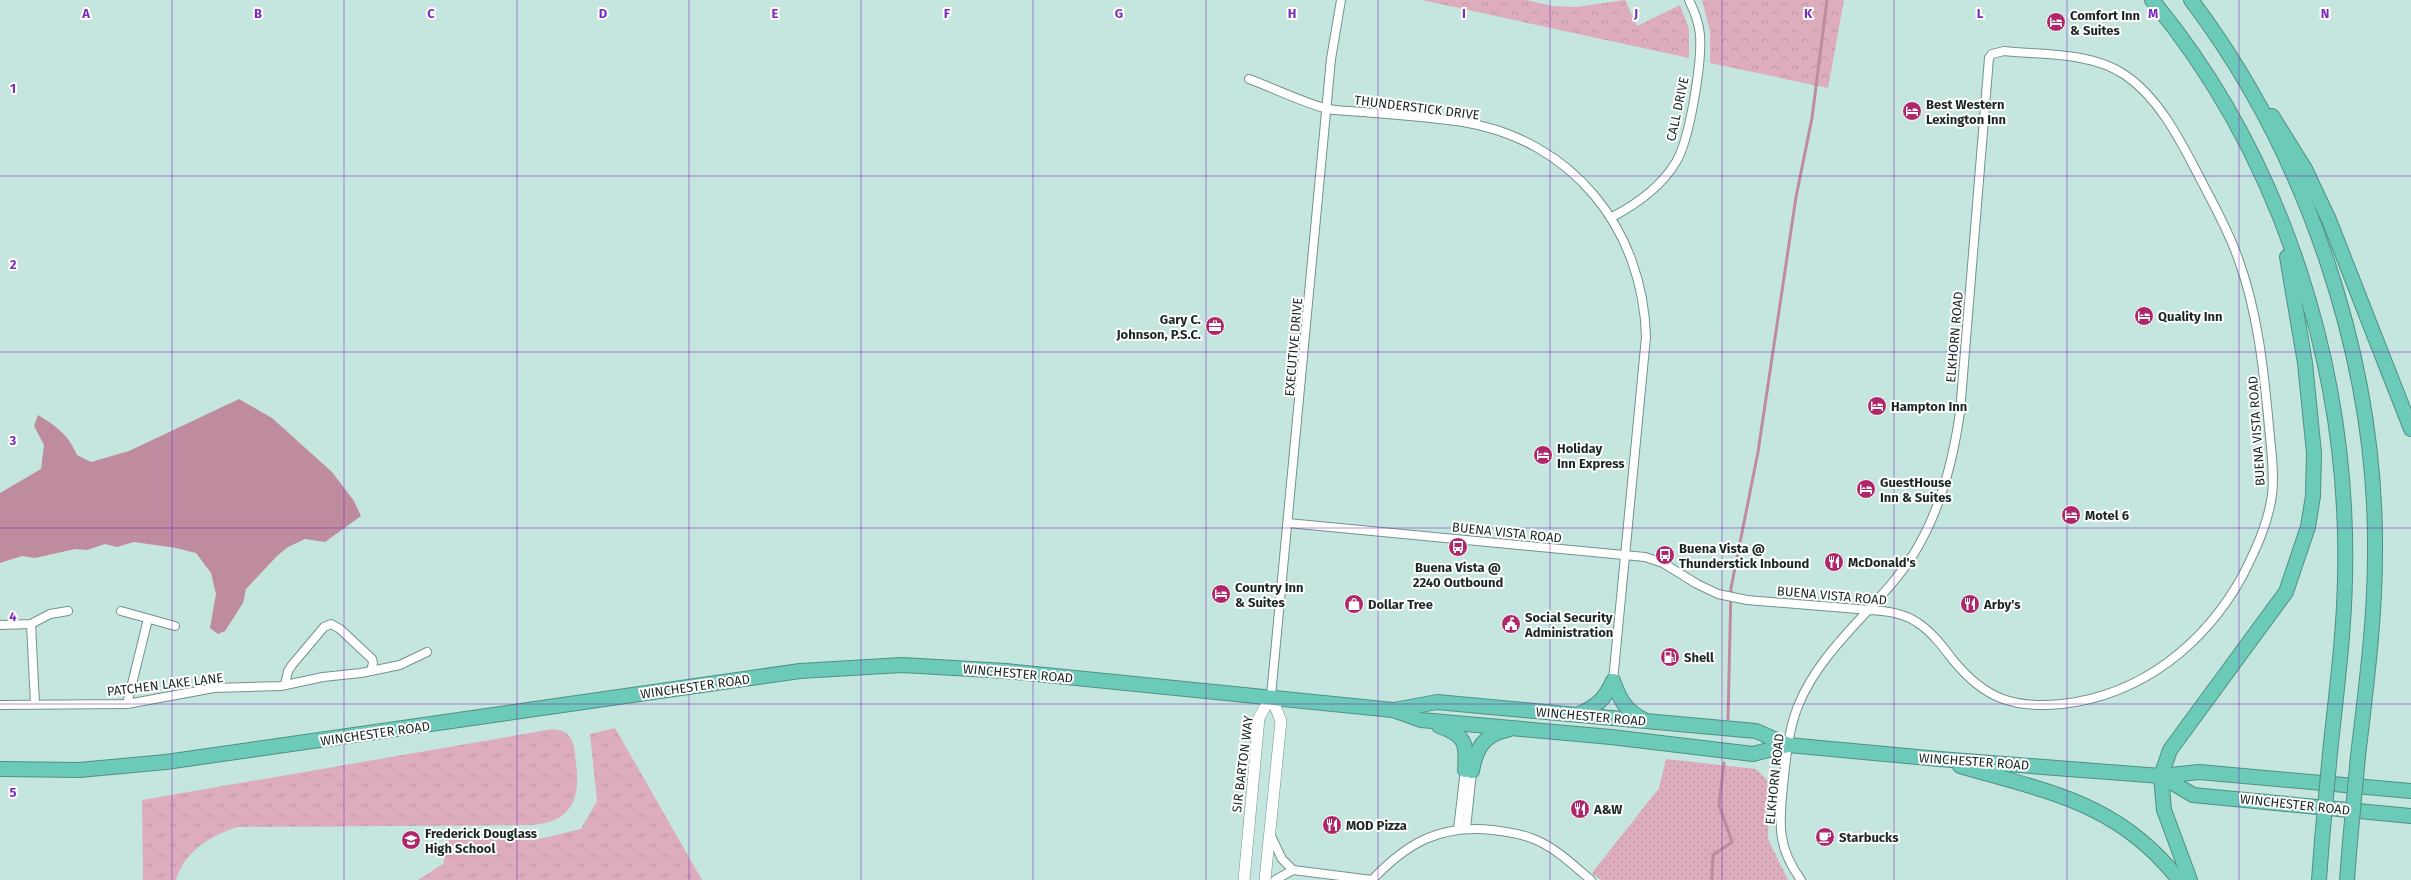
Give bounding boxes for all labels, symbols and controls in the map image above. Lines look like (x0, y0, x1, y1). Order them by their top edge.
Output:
text: A (81, 6, 90, 21)
text: B (254, 6, 262, 21)
text: C (427, 6, 435, 21)
text: D (599, 6, 608, 21)
text: E (772, 6, 779, 21)
text: F (944, 6, 951, 21)
text: G (1115, 6, 1123, 21)
text: H (1288, 6, 1296, 21)
text: I (1462, 6, 1466, 21)
text: J (1633, 6, 1638, 21)
text: K (1804, 6, 1813, 21)
text: L (1977, 6, 1984, 21)
text: M (2148, 6, 2158, 21)
text: N (2321, 6, 2329, 21)
place label: Comfort Inn & Suites (2070, 8, 2140, 38)
hotel icon: Comfort Inn & Suites (2045, 11, 2067, 33)
street label: CALL DRIVE (1663, 76, 1692, 143)
text: 1 (10, 81, 16, 96)
street label: THUNDERSTICK DRIVE (1353, 92, 1480, 123)
place label: Best Western Lexington Inn (1926, 97, 2006, 127)
hotel icon: Best Western Lexington Inn (1901, 100, 1923, 122)
text: 2 (10, 257, 17, 272)
street label: ELKHORN ROAD (1943, 291, 1966, 383)
street label: EXECUTIVE DRIVE (1282, 297, 1305, 397)
hotel icon: Quality Inn (2133, 305, 2155, 327)
place label: Quality Inn (2158, 309, 2223, 324)
place label: Gary C. Johnson, P.S.C. (1115, 312, 1201, 342)
office icon: Gary C. Johnson, P.S.C. (1204, 315, 1226, 337)
street label: BUENA VISTA ROAD (2245, 375, 2268, 487)
hotel icon: Hampton Inn (1866, 395, 1888, 417)
place label: Hampton Inn (1891, 399, 1967, 414)
text: 3 (9, 433, 17, 448)
place label: Holiday Inn Express (1557, 441, 1625, 471)
hotel icon: Holiday Inn Express (1532, 444, 1554, 466)
place label: GuestHouse Inn & Suites (1880, 475, 1952, 505)
hotel icon: GuestHouse Inn & Suites (1855, 478, 1877, 500)
hotel icon: Motel 6 (2060, 504, 2082, 526)
place label: Motel 6 (2085, 508, 2129, 523)
street label: BUENA VISTA ROAD (1451, 519, 1563, 546)
bus stop icon: Buena Vista @ 2240 Outbound (1447, 536, 1469, 558)
place label: Buena Vista @ Thunderstick Inbound (1679, 541, 1809, 571)
bus stop icon: Buena Vista @ Thunderstick Inbound (1654, 544, 1676, 566)
restaurant icon: McDonald's (1823, 551, 1845, 573)
place label: McDonald's (1848, 555, 1917, 570)
place label: Buena Vista @ 2240 Outbound (1413, 560, 1503, 590)
place label: Country Inn & Suites (1235, 580, 1304, 610)
hotel icon: Country Inn & Suites (1210, 583, 1232, 605)
street label: BUENA VISTA ROAD (1776, 583, 1888, 608)
shop icon: Dollar Tree (1343, 593, 1365, 615)
restaurant icon: Arby's (1959, 593, 1981, 615)
place label: Dollar Tree (1368, 597, 1433, 612)
place label: Arby's (1983, 597, 2021, 612)
text: 4 (9, 609, 17, 624)
place label: Social Security Administration (1524, 610, 1613, 640)
public building icon: Social Security Administration (1500, 613, 1522, 635)
fuel station icon: Shell (1659, 646, 1681, 668)
place label: Shell (1684, 650, 1714, 665)
street label: WINCHESTER ROAD (962, 661, 1074, 686)
street label: PATCHEN LAKE LANE (106, 670, 224, 699)
street label: WINCHESTER ROAD (639, 671, 751, 702)
street label: WINCHESTER ROAD (1535, 704, 1647, 729)
street label: SIR BARTON WAY (1229, 714, 1256, 813)
street label: WINCHESTER ROAD (319, 718, 431, 749)
street label: ELKHORN ROAD (1762, 733, 1787, 825)
street label: WINCHESTER ROAD (1918, 750, 2030, 773)
text: 5 (10, 785, 17, 800)
street label: WINCHESTER ROAD (2239, 791, 2351, 818)
restaurant icon: A&W (1569, 798, 1591, 820)
place label: A&W (1593, 802, 1622, 817)
restaurant icon: MOD Pizza (1321, 814, 1343, 836)
place label: MOD Pizza (1346, 818, 1407, 833)
place label: Frederick Douglass High School (425, 826, 538, 856)
cafe icon: Starbucks (1814, 826, 1836, 848)
school or university icon: Frederick Douglass High School (400, 829, 422, 851)
place label: Starbucks (1839, 830, 1899, 845)

